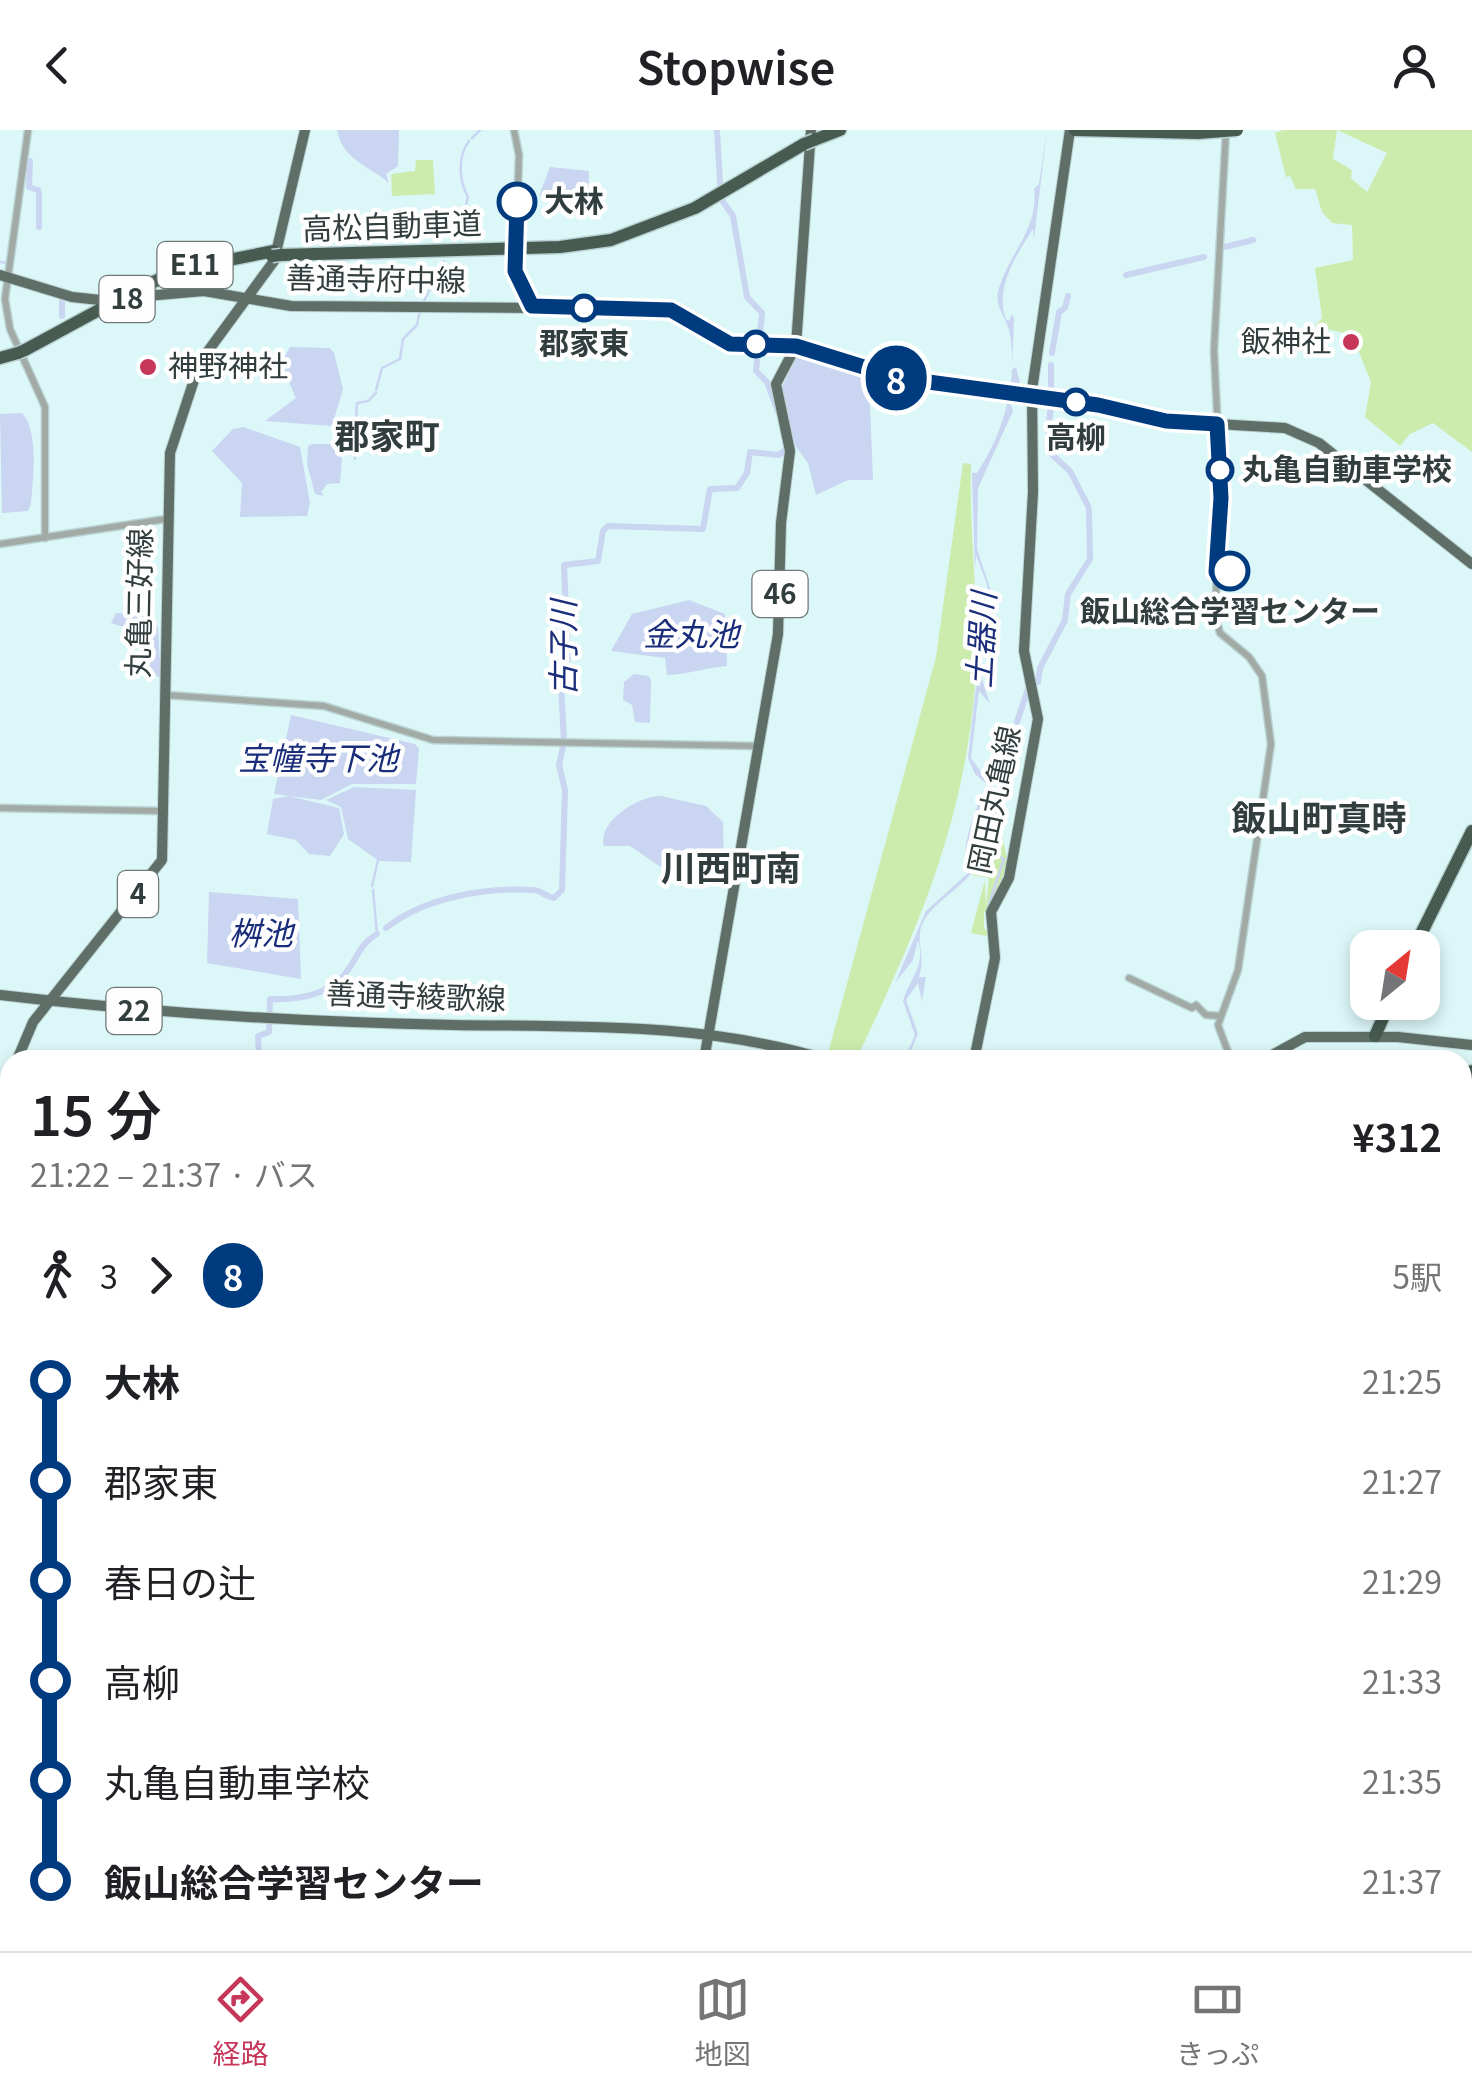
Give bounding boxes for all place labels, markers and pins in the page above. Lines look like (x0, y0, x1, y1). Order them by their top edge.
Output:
place label: 大林 (544, 177, 604, 221)
marker: 大林 (498, 183, 536, 221)
marker: 郡家東 (571, 295, 597, 321)
place label: 飯神社 (1241, 317, 1331, 361)
place label: 郡家東 (539, 319, 629, 363)
unlabelled marker (743, 331, 769, 357)
marker: 飯神社 (1340, 331, 1362, 353)
place label: 神野神社 (168, 342, 288, 386)
marker: 神野神社 (137, 356, 159, 378)
marker: 高柳 (1063, 389, 1089, 415)
place label: 高柳 (1046, 413, 1106, 457)
place label: 丸亀自動車学校 (1242, 445, 1452, 489)
marker: 丸亀自動車学校 (1207, 457, 1233, 483)
marker: 飯山総合学習センター (1211, 552, 1249, 590)
place label: 飯山総合学習センター (1080, 587, 1380, 631)

